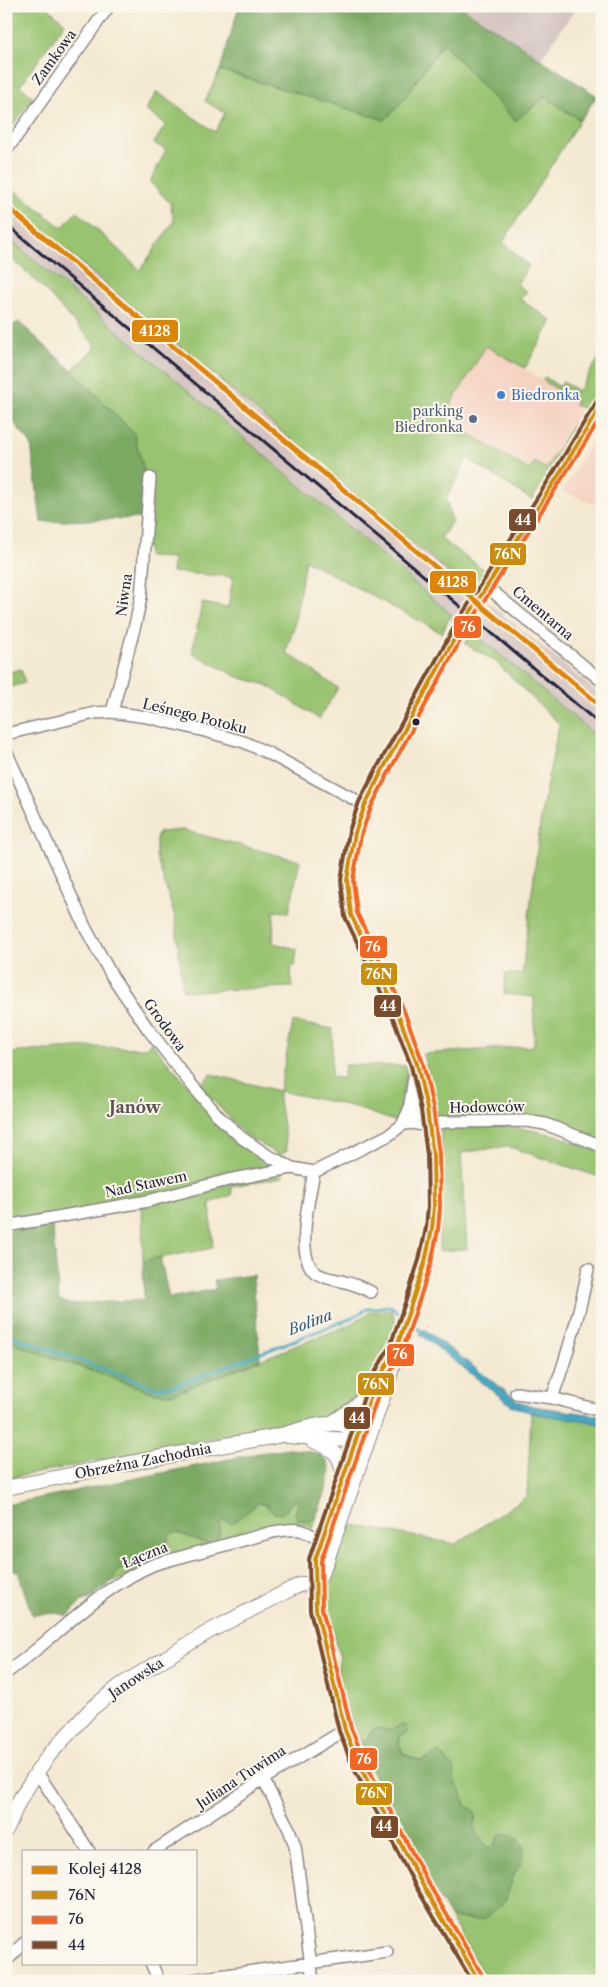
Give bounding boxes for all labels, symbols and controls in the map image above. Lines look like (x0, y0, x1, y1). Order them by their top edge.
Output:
street label: Zamkowa (28, 25, 81, 88)
line badge: 4128 (131, 319, 179, 343)
text: 4128 (139, 322, 171, 340)
place label: Biedronka (511, 386, 580, 404)
marker: Biedronka (495, 389, 507, 401)
place label: parking Biedronka (394, 402, 464, 436)
marker: parking Biedronka (467, 413, 479, 425)
line badge: 44 (508, 508, 537, 532)
text: 44 (515, 511, 531, 529)
line badge: 76N (489, 542, 527, 566)
text: 76N (494, 545, 522, 563)
line badge: 4128 (429, 570, 477, 594)
street label: Niwna (112, 572, 136, 618)
text: 4128 (437, 573, 469, 591)
street label: Cmentarna (509, 582, 578, 644)
line badge: 76 (453, 615, 482, 639)
text: 76 (460, 618, 476, 636)
street label: Leśnego Potoku (141, 694, 249, 738)
unlabelled marker (411, 717, 421, 727)
line badge: 76 (359, 935, 388, 959)
text: 76 (365, 938, 381, 956)
line badge: 76N (360, 962, 398, 986)
text: 76N (365, 965, 393, 983)
line badge: 44 (373, 994, 402, 1018)
street label: Grodowa (140, 995, 191, 1055)
text: 44 (380, 997, 396, 1015)
district label: Janów (106, 1097, 161, 1117)
street label: Hodowców (449, 1097, 525, 1117)
street label: Nad Stawem (103, 1167, 189, 1201)
water label: Bolina (284, 1305, 335, 1339)
line badge: 76 (386, 1343, 415, 1367)
text: 76 (392, 1345, 408, 1363)
line badge: 76N (357, 1372, 395, 1396)
text: 76N (362, 1375, 390, 1393)
line badge: 44 (343, 1406, 371, 1430)
text: 44 (349, 1409, 365, 1427)
street label: Obrzeżna Zachodnia (73, 1439, 213, 1483)
street label: Łączna (120, 1538, 171, 1572)
street label: Janowska (104, 1653, 167, 1703)
street label: Juliana Tuwima (191, 1741, 290, 1814)
line badge: 76 (349, 1747, 378, 1771)
text: 76 (356, 1750, 372, 1768)
line badge: 76N (355, 1782, 393, 1806)
text: 76N (360, 1784, 388, 1802)
line badge: 44 (370, 1815, 399, 1839)
text: 44 (376, 1817, 392, 1835)
legend (22, 1850, 198, 1964)
text: Kolej 4128 (68, 1859, 142, 1878)
text: 76N (68, 1885, 96, 1904)
text: 76 (68, 1909, 84, 1928)
text: 44 (68, 1935, 85, 1954)

